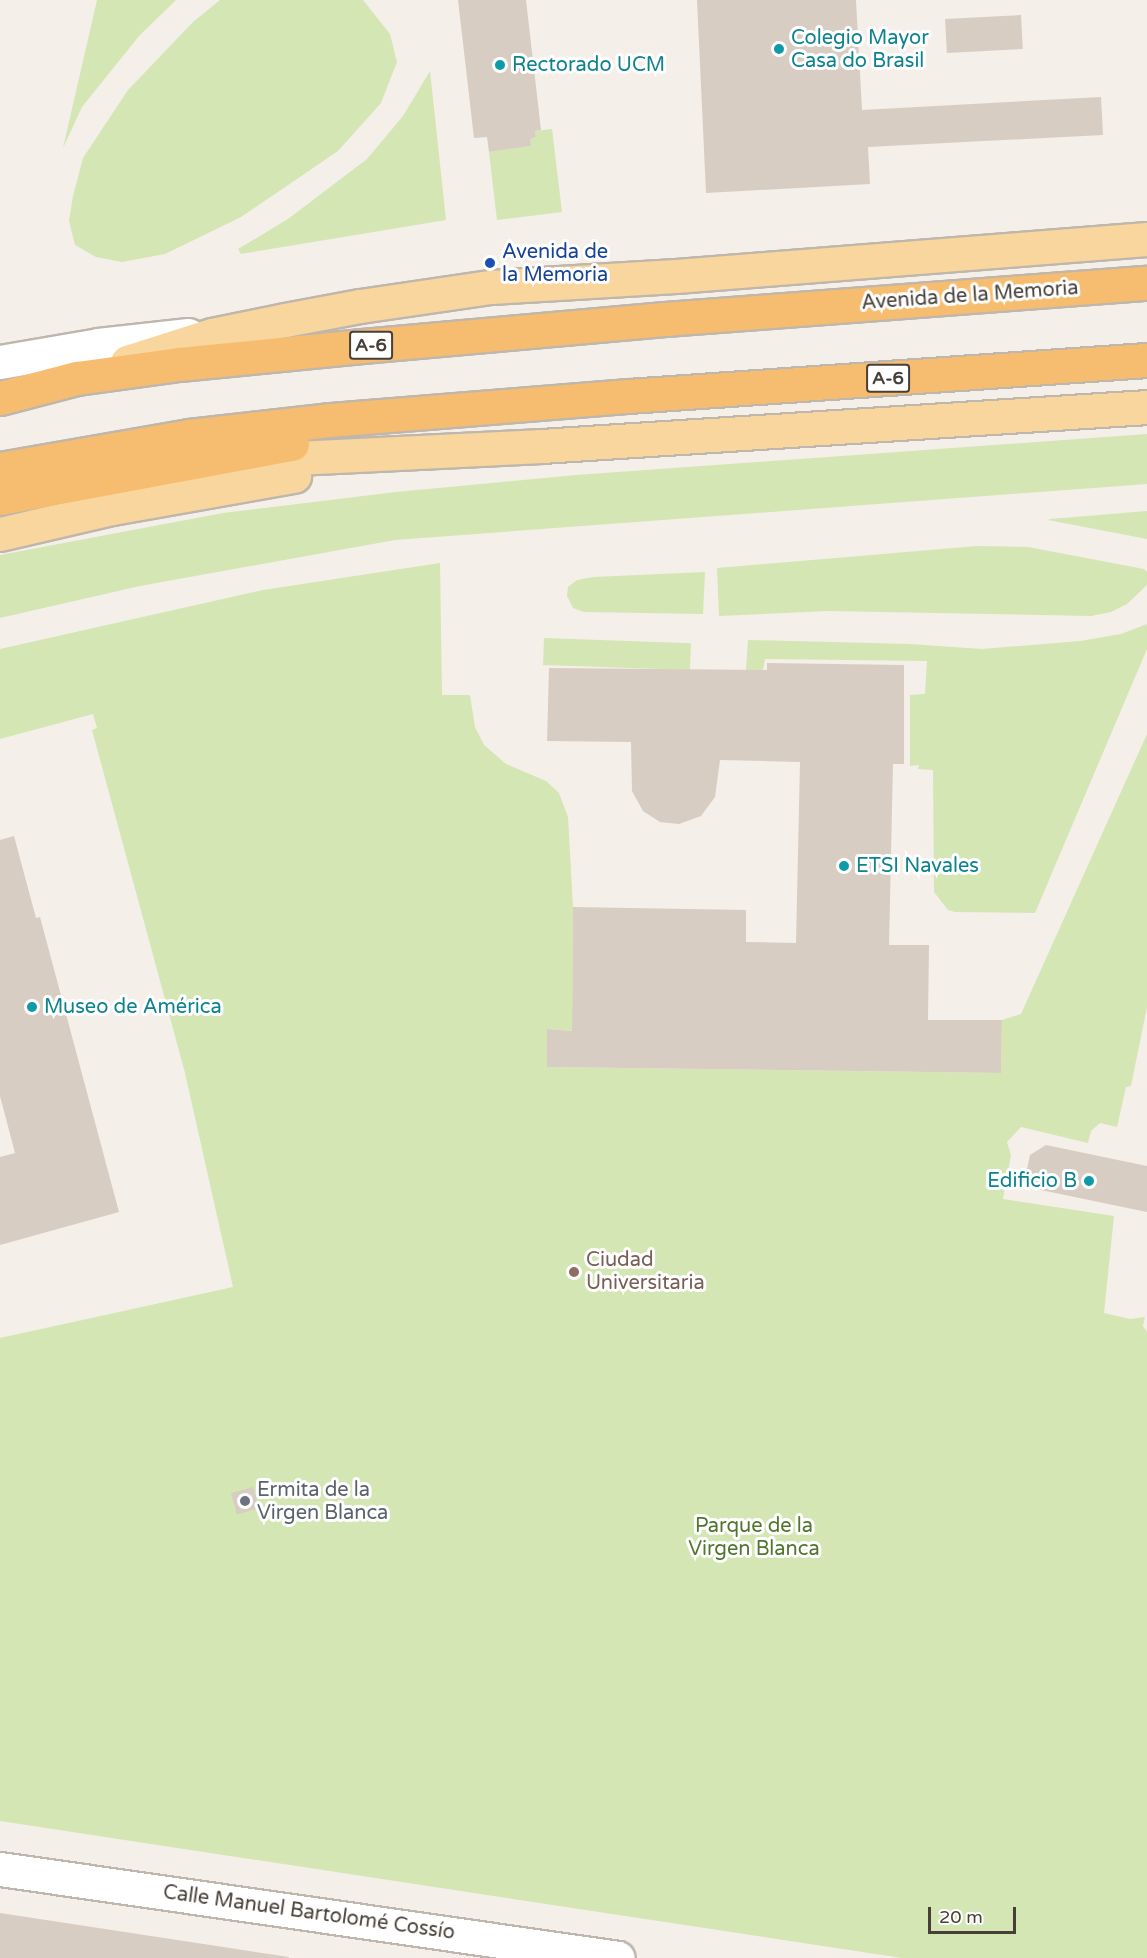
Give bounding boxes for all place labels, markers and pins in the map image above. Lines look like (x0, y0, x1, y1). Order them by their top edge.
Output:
place label: Colegio Mayor Casa do Brasil (791, 26, 929, 73)
marker: Colegio Mayor Casa do Brasil (772, 42, 786, 56)
place label: Rectorado UCM (512, 53, 665, 77)
marker: Rectorado UCM (493, 58, 507, 72)
place label: Avenida de la Memoria (502, 240, 608, 287)
marker: Avenida de la Memoria (483, 256, 497, 270)
place label: ETSI Navales (856, 854, 979, 878)
marker: ETSI Navales (837, 859, 851, 873)
place label: Museo de América (44, 995, 222, 1019)
marker: Museo de América (25, 1000, 39, 1014)
place label: Edificio B (987, 1169, 1077, 1193)
marker: Edificio B (1082, 1174, 1096, 1188)
place label: Ciudad Universitaria (586, 1248, 705, 1295)
marker: Ciudad Universitaria (567, 1265, 581, 1279)
place label: Ermita de la Virgen Blanca (257, 1478, 388, 1525)
marker: Ermita de la Virgen Blanca (238, 1494, 252, 1508)

